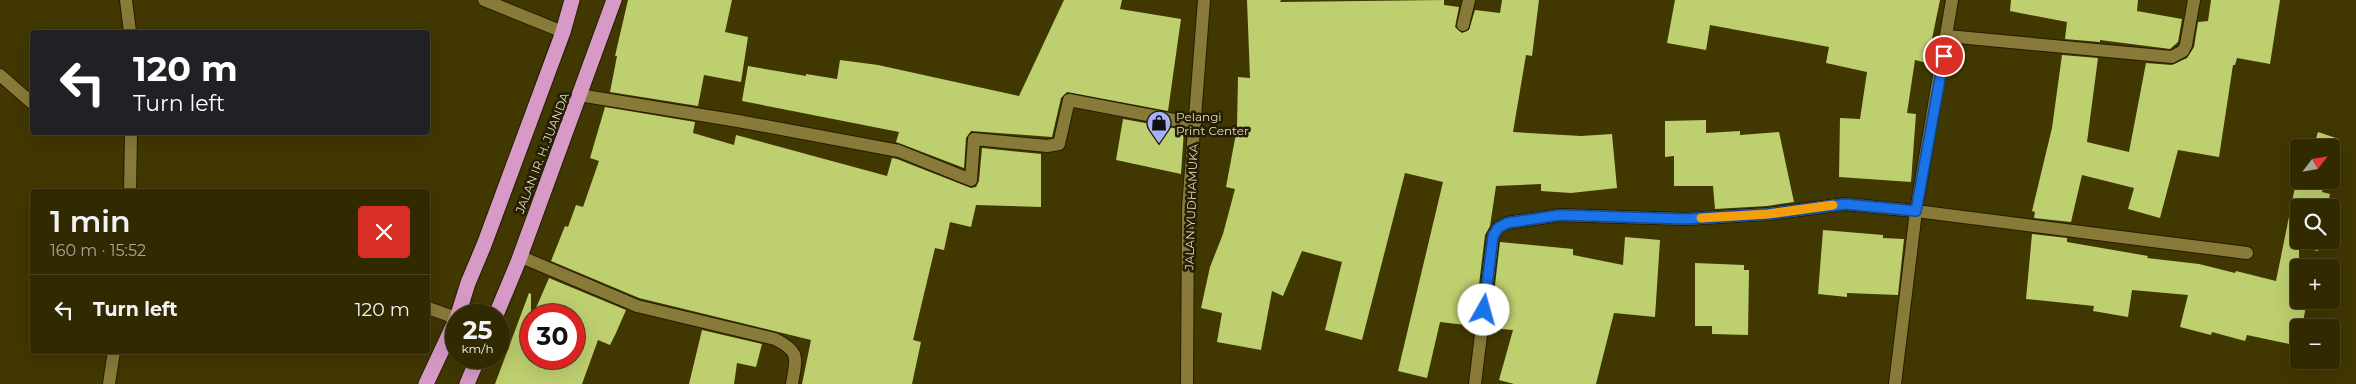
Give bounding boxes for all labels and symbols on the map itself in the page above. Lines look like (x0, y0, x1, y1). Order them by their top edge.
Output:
pin (1923, 35, 1965, 77)
street label: JALAN IR. H. JUANDA (512, 90, 572, 217)
place label: Pelangi Print Center (1176, 109, 1249, 138)
shop icon: Pelangi Print Center (1146, 110, 1172, 144)
north arrow (2290, 139, 2340, 189)
street label: JALAN YUDHAMUKA (1181, 143, 1201, 271)
position arrow (1457, 283, 1509, 335)
speed limit sign: 30 (520, 304, 585, 369)

